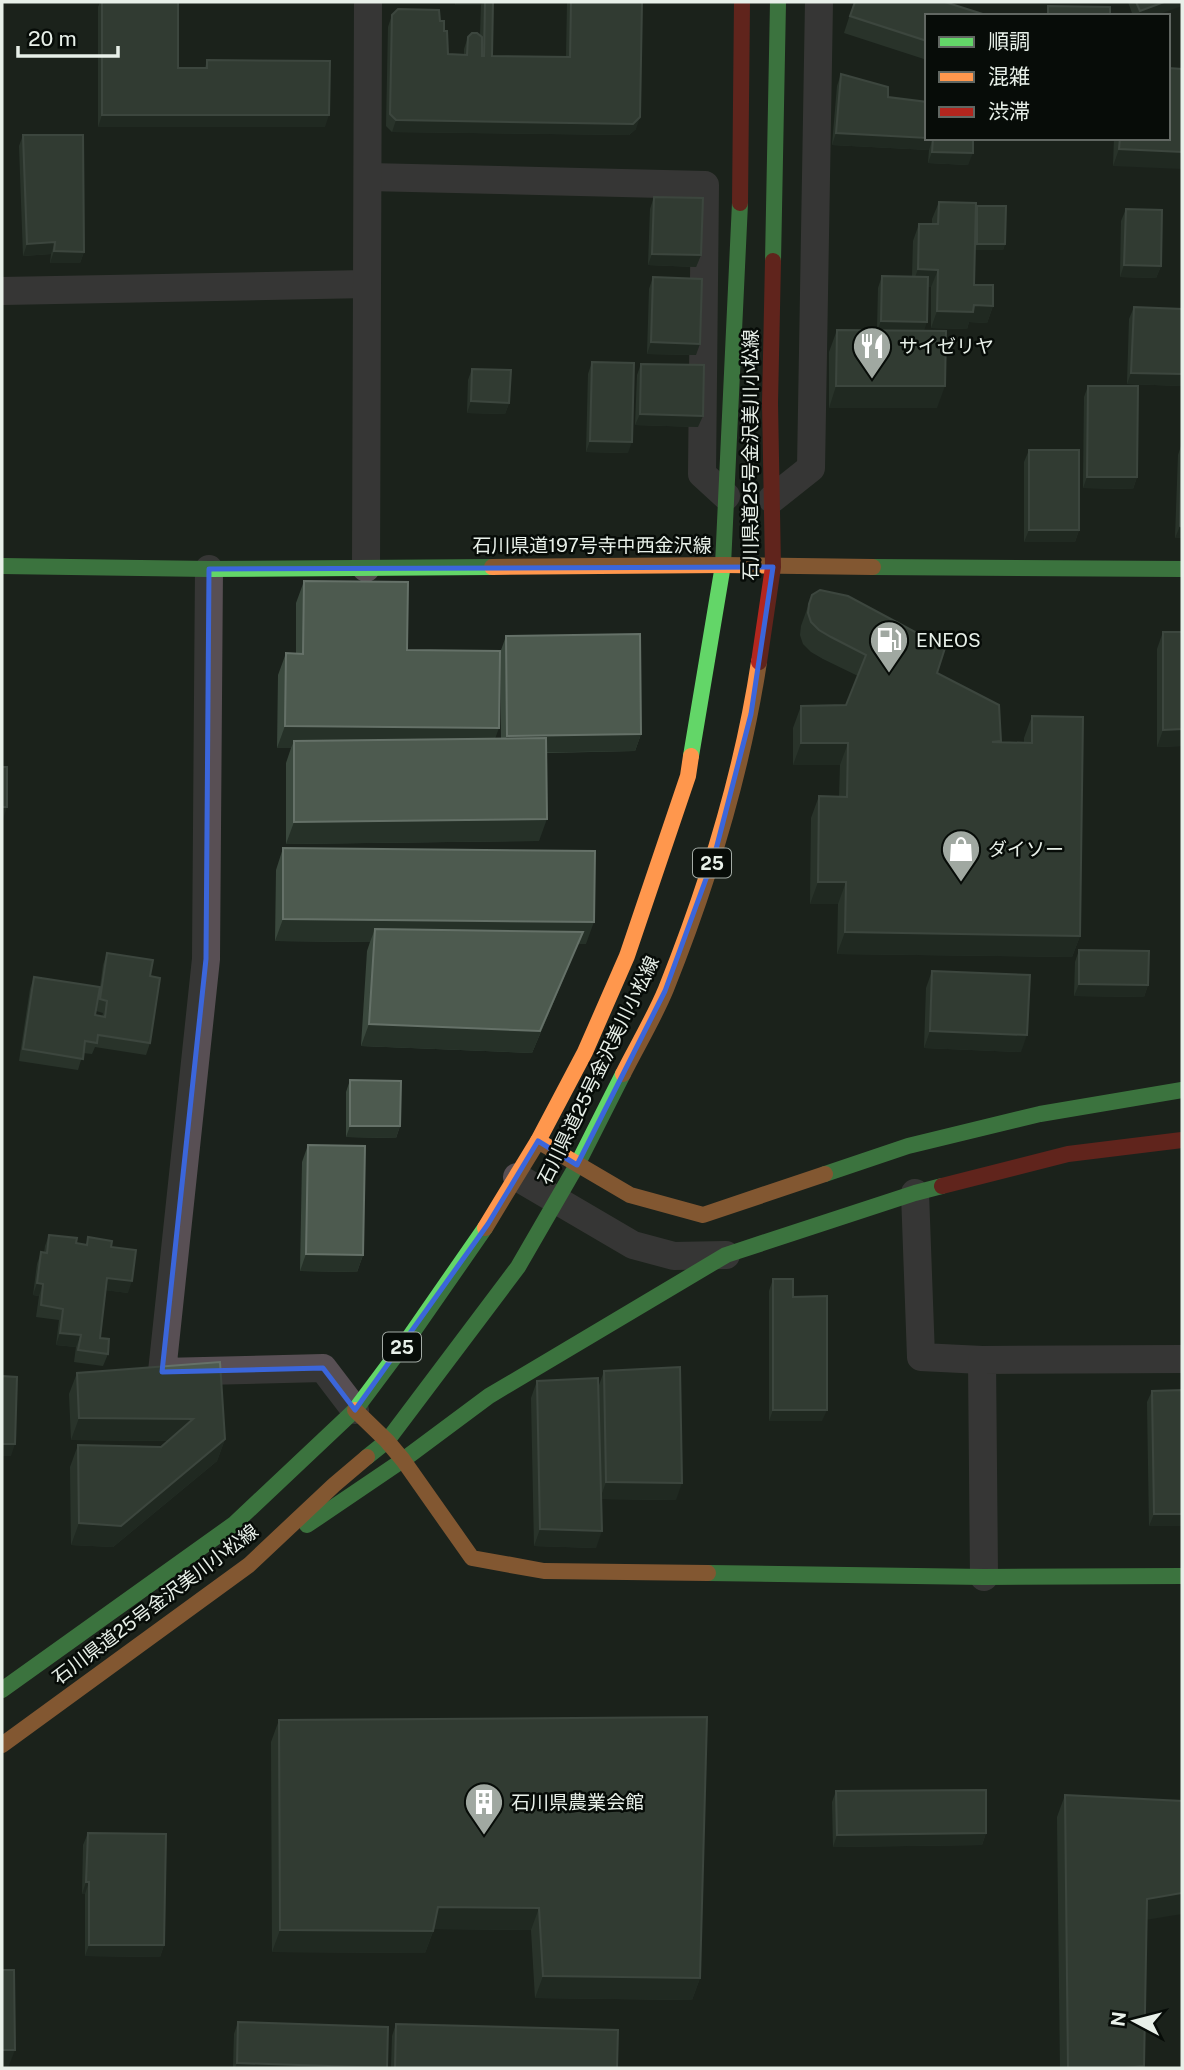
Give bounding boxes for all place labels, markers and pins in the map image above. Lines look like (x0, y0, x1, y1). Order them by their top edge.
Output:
restaurant icon: サイゼリヤ (851, 325, 893, 380)
place label: サイゼリヤ (899, 335, 994, 357)
fuel station icon: ENEOS (868, 619, 910, 674)
place label: ENEOS (916, 629, 981, 651)
shop icon: ダイソー (940, 828, 982, 883)
place label: ダイソー (988, 838, 1064, 860)
building icon: 石川県農業会館 (463, 1781, 505, 1836)
place label: 石川県農業会館 (511, 1791, 644, 1813)

